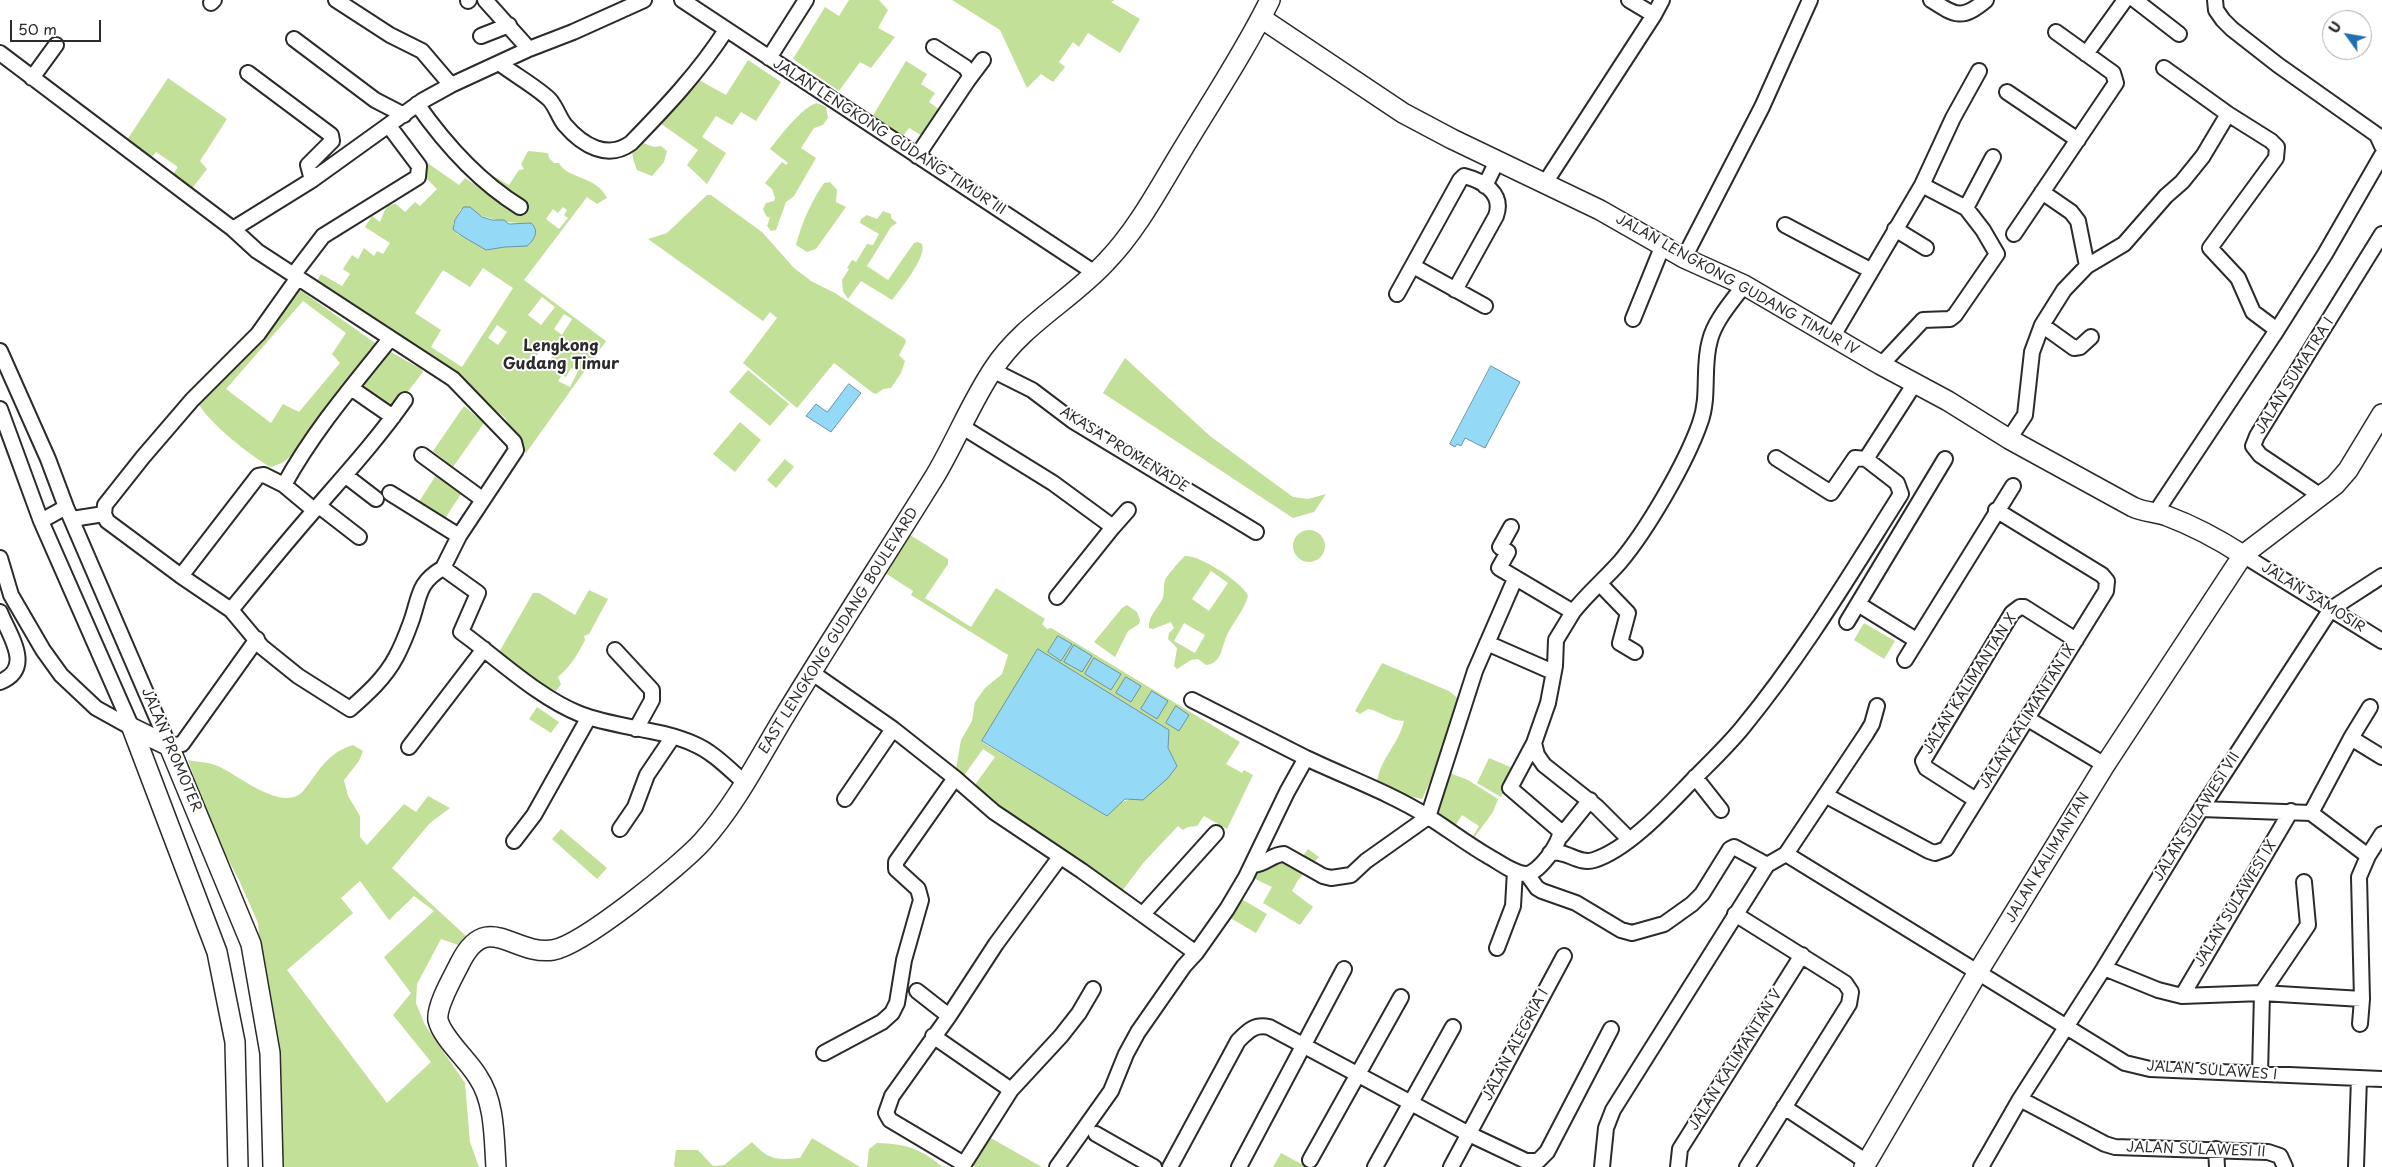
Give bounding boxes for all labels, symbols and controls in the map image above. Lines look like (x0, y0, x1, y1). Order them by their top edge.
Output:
scale bar (12, 10, 104, 42)
north arrow (2322, 10, 2372, 60)
text: 50 m (18, 17, 57, 40)
text: U (2323, 17, 2346, 37)
street label: JALAN LENGKONG GUDANG TIMUR III (770, 55, 1008, 219)
street label: JALAN LENGKONG GUDANG TIMUR IV (1613, 211, 1861, 359)
street label: JALAN SUMATRA I (2252, 315, 2338, 437)
district label: Lengkong Gudang Timur (503, 337, 619, 375)
street label: AKASA PROMENADE (1057, 404, 1191, 496)
street label: EAST LENGKONG GUDANG BOULEVARD (756, 505, 922, 757)
street label: JALAN SAMOSIR (2258, 559, 2368, 637)
street label: JALAN KALIMANTAN X (1920, 611, 2020, 757)
street label: JALAN KALIMANTAN IX (1977, 642, 2079, 792)
street label: JALAN PROMOTER (137, 685, 205, 815)
street label: JALAN SULAWESI VII (2150, 749, 2244, 885)
street label: JALAN KALIMANTAN (2002, 790, 2094, 926)
street label: JALAN SULAWESI IX (2192, 838, 2280, 970)
street label: JALAN ALEGRIA I (1479, 986, 1553, 1104)
street label: JALAN KALIMANTAN V (1686, 986, 1786, 1134)
street label: JALAN SULAWES I (2146, 1058, 2278, 1084)
street label: JALAN SULAWESI II (2126, 1139, 2266, 1161)

